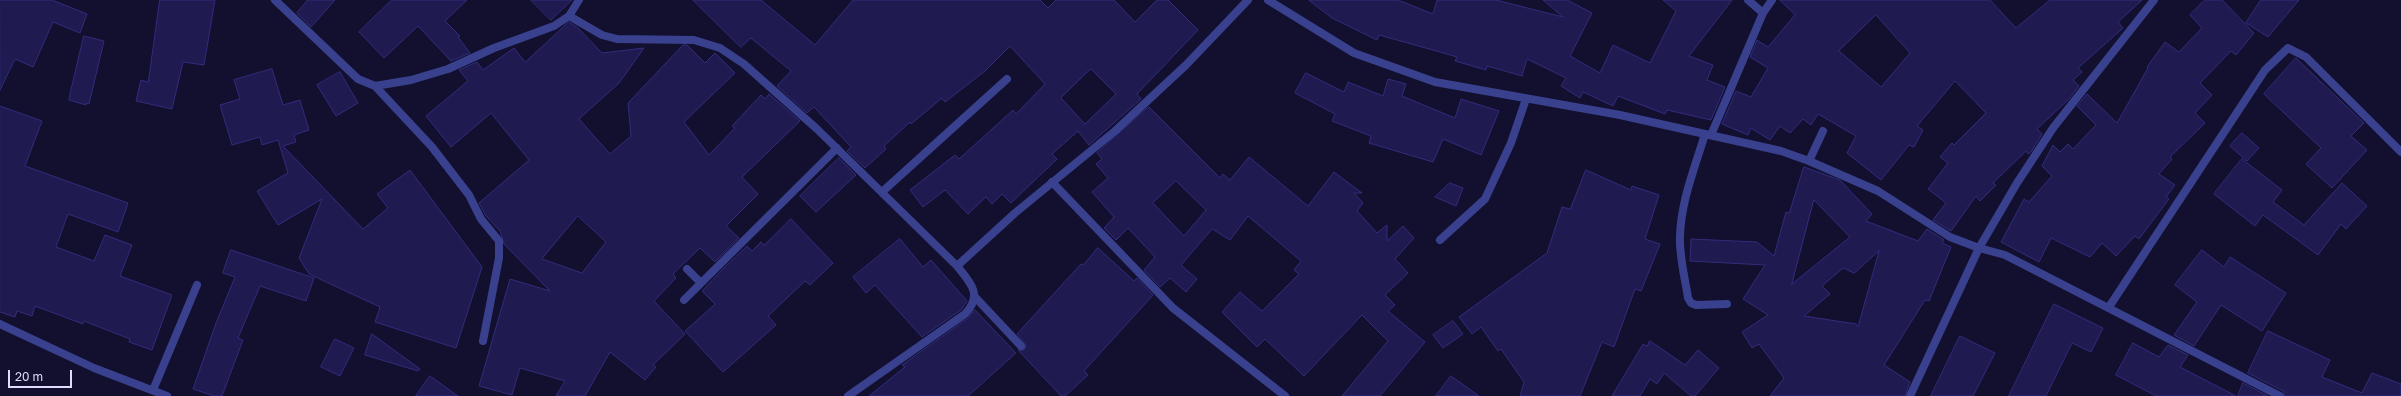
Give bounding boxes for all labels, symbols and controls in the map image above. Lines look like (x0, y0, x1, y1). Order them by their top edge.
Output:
scale bar (10, 362, 74, 388)
text: 20 m (15, 369, 43, 384)

